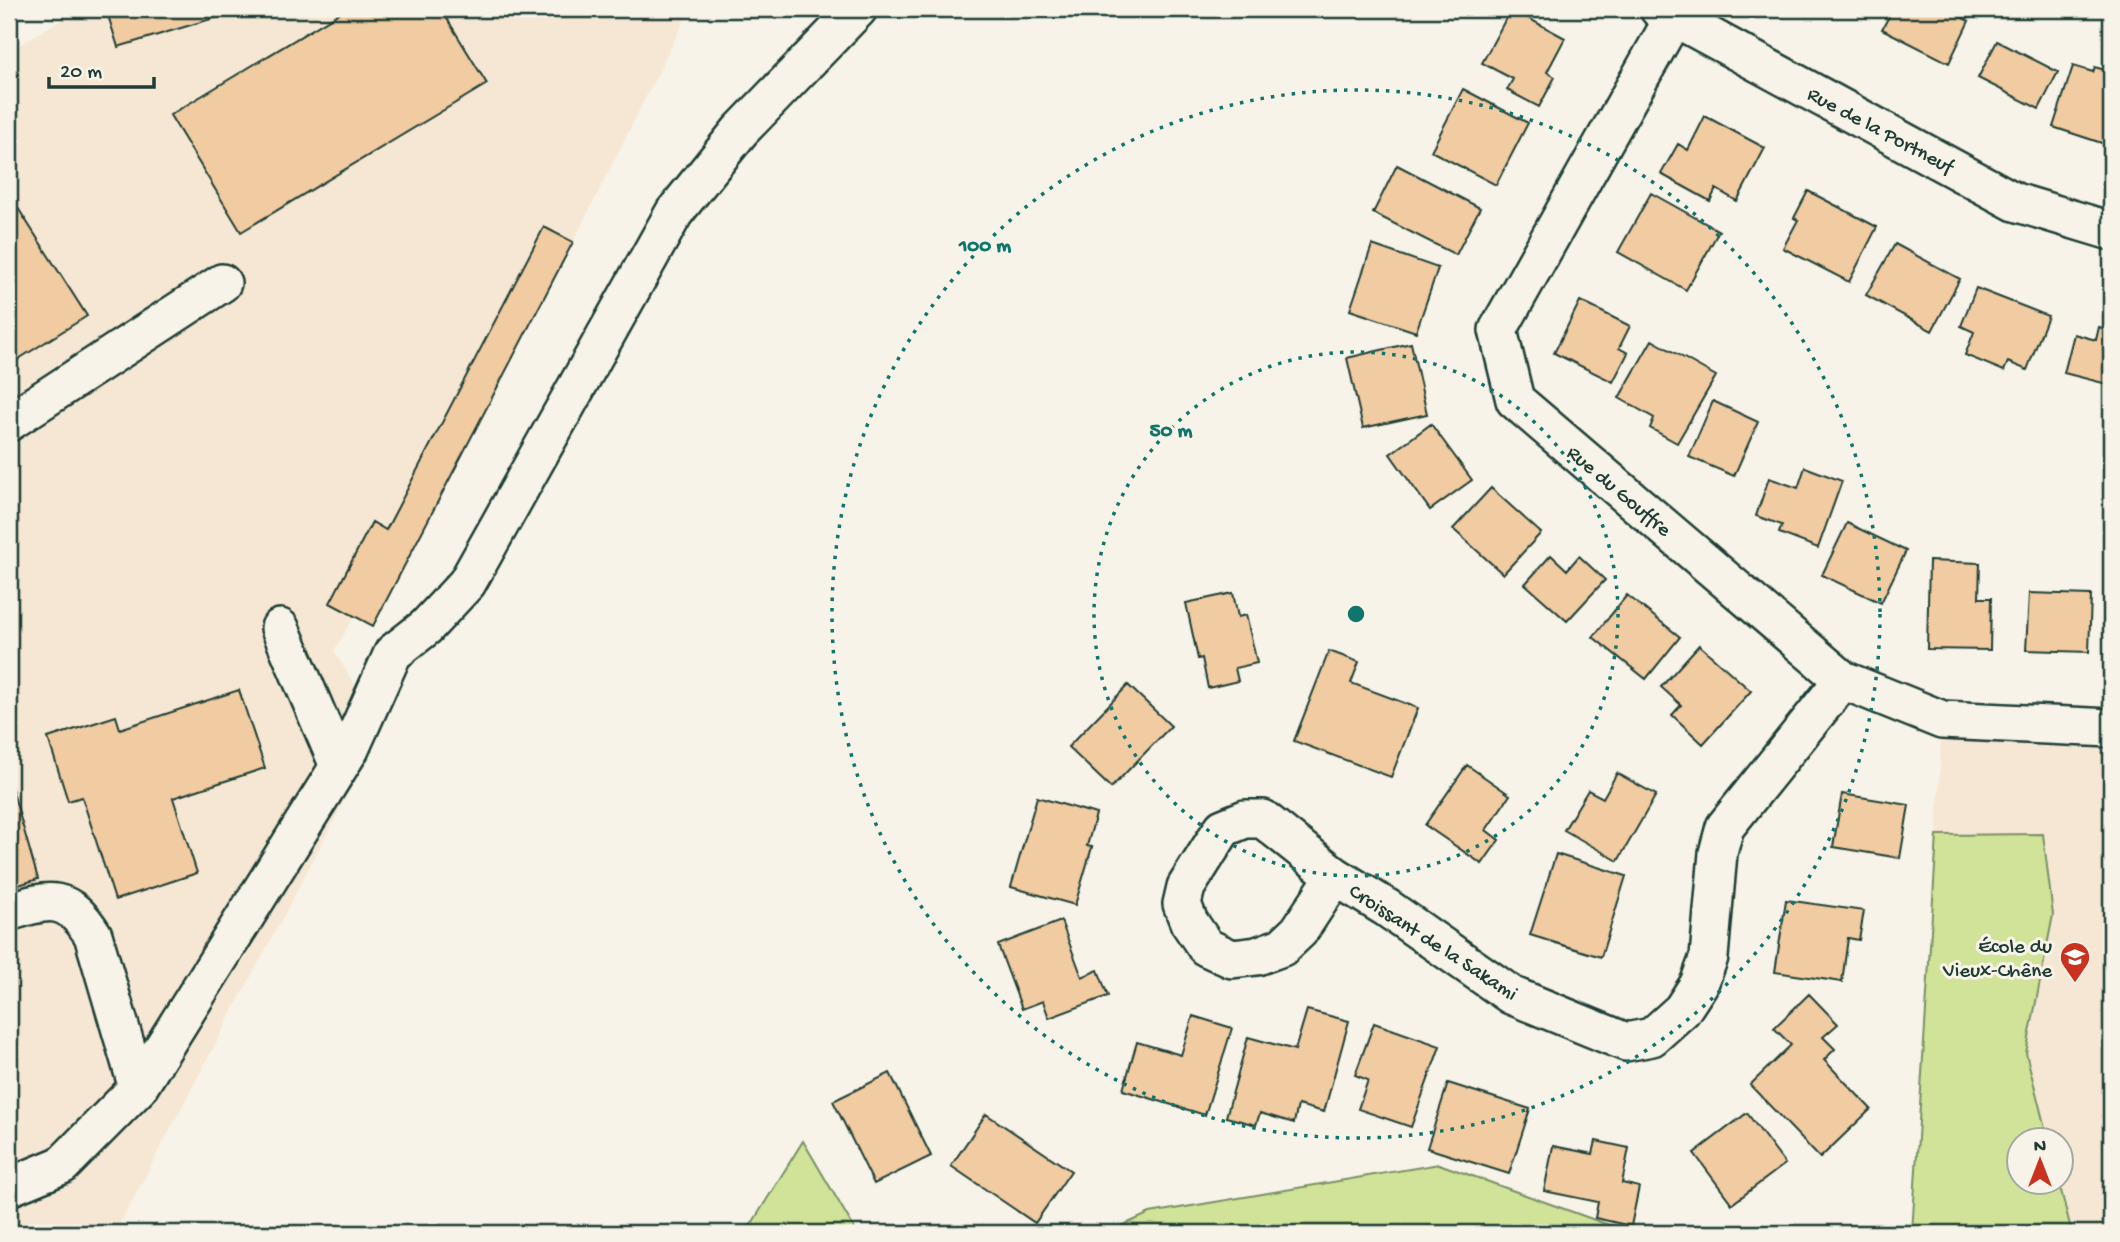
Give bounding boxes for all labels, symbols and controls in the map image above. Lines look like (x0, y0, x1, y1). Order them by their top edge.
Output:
scale bar (49, 46, 154, 90)
text: 20 m (60, 61, 102, 86)
street label: Rue de la Portneuf (1802, 83, 1958, 182)
text: 100 m (958, 235, 1011, 260)
text: 50 m (1150, 420, 1193, 445)
street label: Rue du Gouffre (1560, 442, 1676, 544)
centre of rings (1344, 602, 1368, 626)
street label: Croissant de la Sakami (1343, 880, 1521, 1008)
place label: École du Vieux-Chêne (1942, 936, 2053, 985)
school or university icon: École du Vieux-Chêne (2058, 940, 2092, 984)
north arrow (2004, 1126, 2074, 1196)
text: N (2034, 1136, 2046, 1159)

